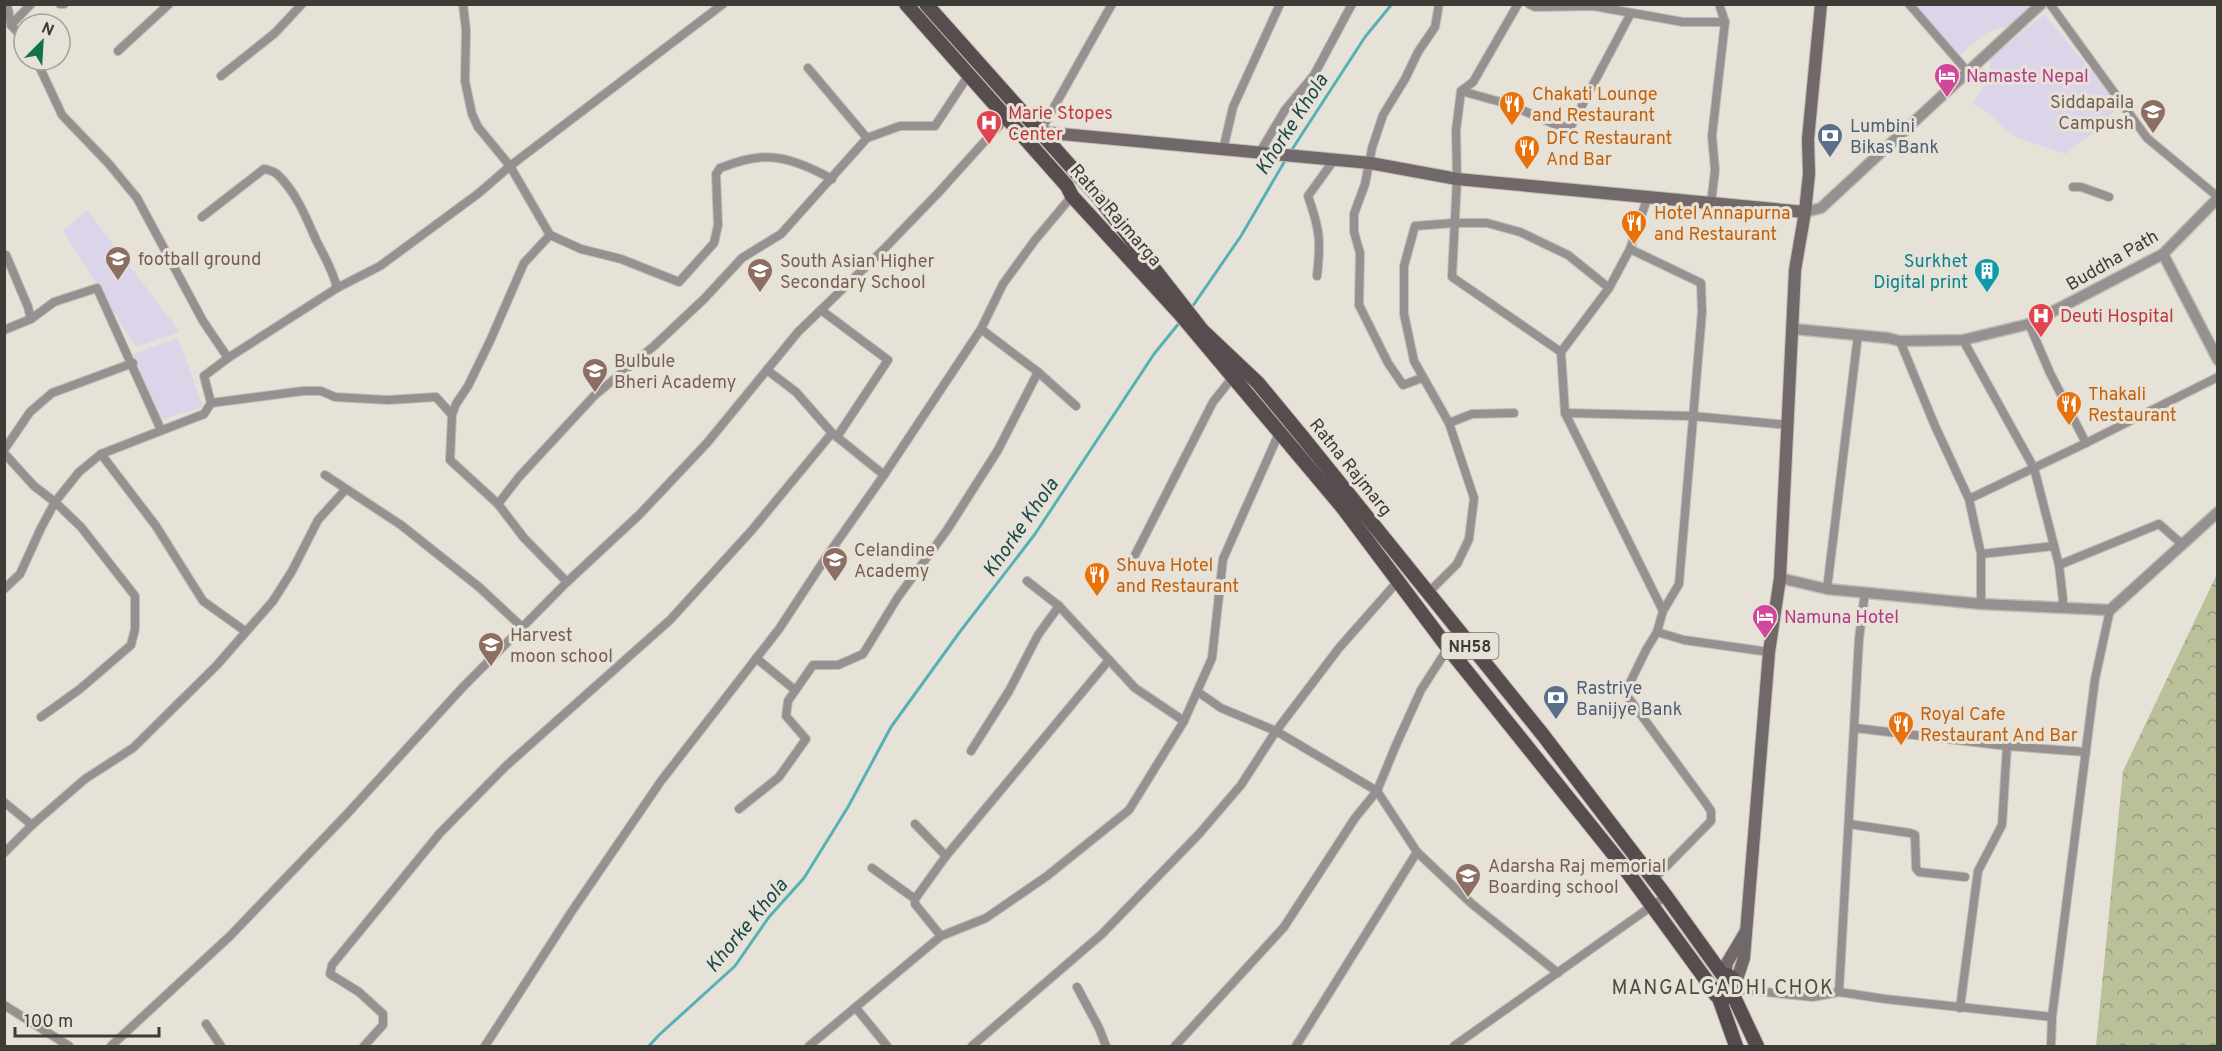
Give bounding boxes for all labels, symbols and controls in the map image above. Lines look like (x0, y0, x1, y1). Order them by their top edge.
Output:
north arrow (12, 12, 72, 72)
text: N (38, 19, 57, 42)
hotel icon: Namaste Nepal (1932, 61, 1962, 99)
place label: Namaste Nepal (1966, 66, 2089, 89)
water label: Khorke Khola (1250, 69, 1335, 181)
place label: Chakati Lounge and Restaurant (1532, 84, 1657, 128)
restaurant icon: Chakati Lounge and Restaurant (1497, 89, 1527, 127)
place label: Siddapaila Campush (2050, 92, 2134, 136)
school or university icon: Siddapaila Campush (2138, 97, 2168, 135)
place label: Marie Stopes Center (1008, 103, 1113, 147)
hospital icon: Marie Stopes Center (974, 108, 1004, 146)
place label: Lumbini Bikas Bank (1850, 116, 1939, 160)
bank icon: Lumbini Bikas Bank (1815, 121, 1845, 159)
place label: DFC Restaurant And Bar (1546, 128, 1672, 172)
restaurant icon: DFC Restaurant And Bar (1512, 133, 1542, 171)
street label: Ratna Rajmarga (1064, 160, 1166, 272)
place label: Hotel Annapurna and Restaurant (1654, 203, 1791, 247)
restaurant icon: Hotel Annapurna and Restaurant (1619, 208, 1649, 246)
street label: Buddha Path (2063, 226, 2163, 297)
school or university icon: football ground (103, 244, 133, 282)
place label: football ground (138, 249, 261, 272)
place label: South Asian Higher Secondary School (780, 251, 935, 295)
place label: Surkhet Digital print (1873, 251, 1968, 295)
school or university icon: South Asian Higher Secondary School (745, 256, 775, 294)
building icon: Surkhet Digital print (1972, 256, 2002, 294)
hospital icon: Deuti Hospital (2026, 301, 2056, 339)
place label: Deuti Hospital (2060, 306, 2174, 329)
place label: Bulbule Bheri Academy (614, 351, 736, 395)
school or university icon: Bulbule Bheri Academy (580, 356, 610, 394)
place label: Thakali Restaurant (2088, 384, 2177, 428)
restaurant icon: Thakali Restaurant (2054, 389, 2084, 427)
street label: Ratna Rajmarg (1303, 414, 1396, 521)
water label: Khorke Khola (978, 473, 1066, 583)
place label: Celandine Academy (854, 540, 935, 584)
school or university icon: Celandine Academy (820, 545, 850, 583)
place label: Shuva Hotel and Restaurant (1116, 555, 1239, 599)
restaurant icon: Shuva Hotel and Restaurant (1082, 560, 1112, 598)
hotel icon: Namuna Hotel (1750, 602, 1780, 640)
place label: Namuna Hotel (1784, 607, 1899, 630)
place label: Harvest moon school (510, 625, 613, 669)
school or university icon: Harvest moon school (476, 630, 506, 668)
road number: NH58 (1442, 633, 1498, 659)
place label: Rastriye Banijye Bank (1576, 678, 1682, 722)
bank icon: Rastriye Banijye Bank (1541, 683, 1571, 721)
place label: Royal Cafe Restaurant And Bar (1920, 704, 2078, 748)
restaurant icon: Royal Cafe Restaurant And Bar (1886, 709, 1916, 747)
place label: Adarsha Raj memorial Boarding school (1488, 856, 1666, 900)
school or university icon: Adarsha Raj memorial Boarding school (1453, 861, 1483, 899)
water label: Khorke Khola (700, 873, 795, 979)
district label: MANGALGADHI CHOK (1611, 976, 1835, 1002)
scale bar (15, 1000, 159, 1038)
text: 100 m (24, 1011, 73, 1034)

